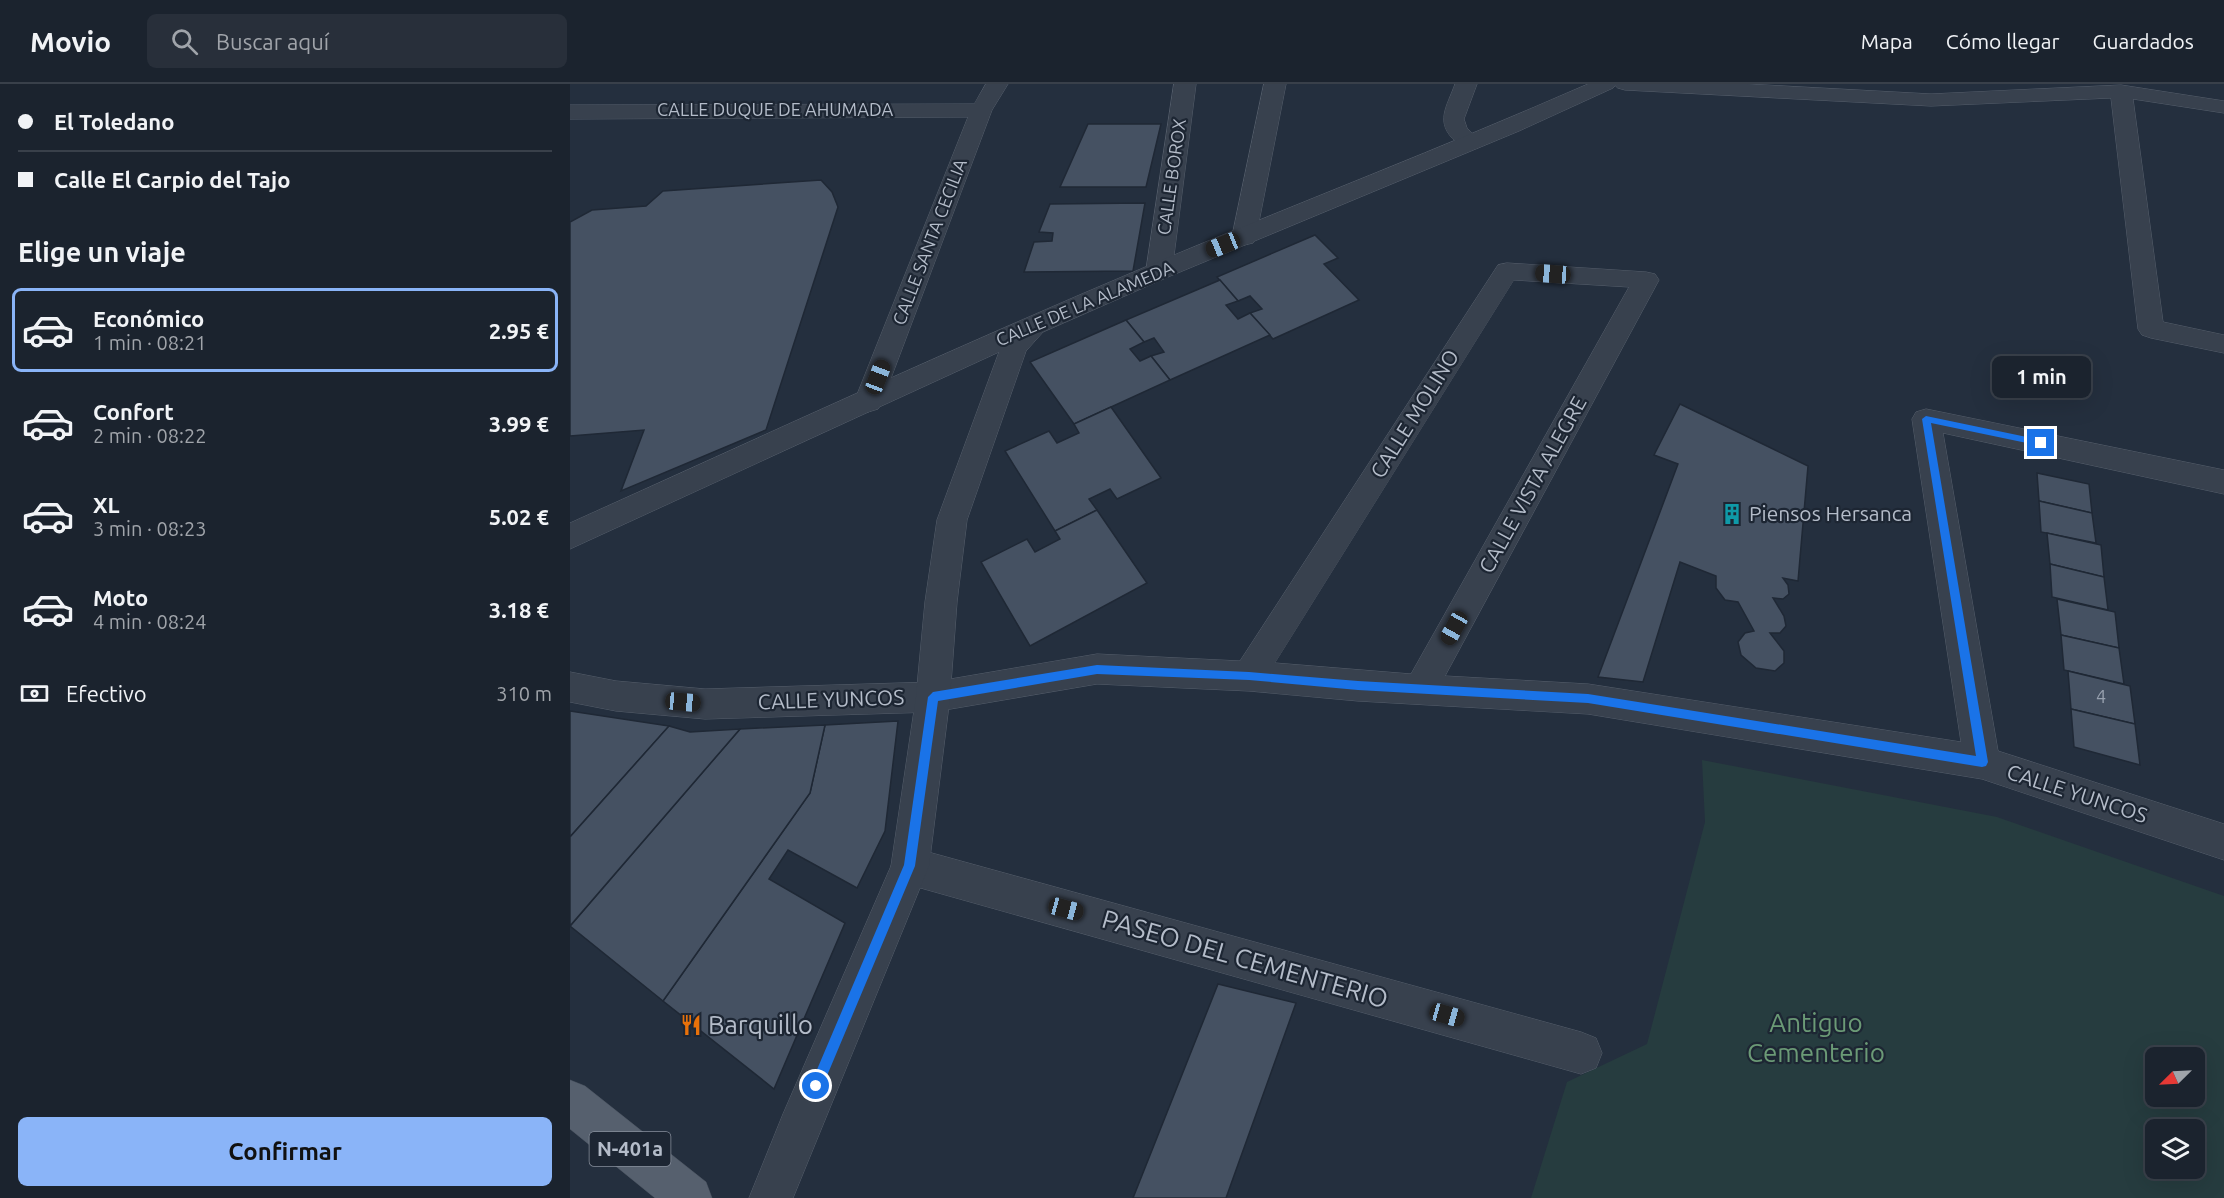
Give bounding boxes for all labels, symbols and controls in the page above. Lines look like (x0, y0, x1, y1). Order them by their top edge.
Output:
search box (147, 14, 567, 68)
icon: search (168, 25, 201, 58)
text: Movio (30, 26, 111, 57)
text: Buscar aquí (216, 29, 329, 54)
text: Mapa (1861, 29, 1913, 53)
text: Cómo llegar (1946, 29, 2060, 53)
text: Guardados (2093, 29, 2194, 53)
street label: CALLE DUQUE DE AHUMADA (657, 99, 893, 120)
text: El Toledano (54, 109, 175, 134)
street label: CALLE BOROX (1153, 118, 1189, 236)
street label: CALLE SANTA CECILIA (888, 155, 970, 328)
text: Calle El Carpio del Tajo (54, 167, 290, 192)
car (1203, 230, 1243, 260)
text: Elige un viaje (18, 237, 186, 267)
street label: CALLE DE LA ALAMEDA (993, 256, 1177, 350)
car (1534, 264, 1572, 284)
icon: car (21, 303, 75, 357)
text: Económico (93, 306, 204, 331)
text: 2.95 € (489, 318, 549, 343)
text: 1 min · 08:21 (93, 331, 207, 354)
street label: CALLE MOLINO (1365, 345, 1463, 482)
callout: 1 min (1992, 356, 2090, 398)
car (863, 357, 893, 397)
text: 1 min (2016, 365, 2067, 388)
street label: CALLE VISTA ALEGRE (1474, 392, 1591, 577)
icon: car (21, 396, 75, 450)
text: Confort (93, 399, 174, 424)
text: 3.99 € (489, 411, 549, 436)
text: 2 min · 08:22 (93, 424, 207, 447)
route end (2027, 429, 2054, 456)
icon: car (21, 489, 75, 543)
text: XL (93, 492, 120, 517)
place label: Piensos Hersanca (1749, 501, 1912, 525)
building icon: Piensos Hersanca (1720, 502, 1744, 526)
text: 5.02 € (489, 504, 549, 529)
text: 3 min · 08:23 (93, 517, 207, 540)
icon: car (21, 582, 75, 636)
text: Moto (93, 585, 148, 610)
text: 3.18 € (489, 597, 549, 622)
car (1437, 608, 1471, 648)
text: 4 min · 08:24 (93, 610, 207, 633)
icon: cash (18, 677, 51, 710)
text: Efectivo (66, 681, 147, 706)
text: 310 m (496, 682, 552, 705)
street label: CALLE YUNCOS (757, 684, 905, 714)
house number: 4 (2096, 686, 2106, 706)
car (664, 691, 702, 713)
street label: CALLE YUNCOS (2004, 759, 2151, 827)
car (1046, 896, 1086, 922)
street label: PASEO DEL CEMENTERIO (1099, 904, 1391, 1013)
car (1427, 1001, 1467, 1029)
park label: Antiguo Cementerio (1747, 1008, 1885, 1067)
place label: Barquillo (708, 1010, 813, 1039)
restaurant icon: Barquillo (679, 1013, 703, 1037)
north arrow (2145, 1047, 2205, 1107)
map controls (2145, 1047, 2205, 1179)
route start (802, 1072, 829, 1099)
button: Confirmar (18, 1117, 552, 1186)
button: layers (2145, 1119, 2205, 1179)
road number: N-401a (590, 1132, 670, 1166)

